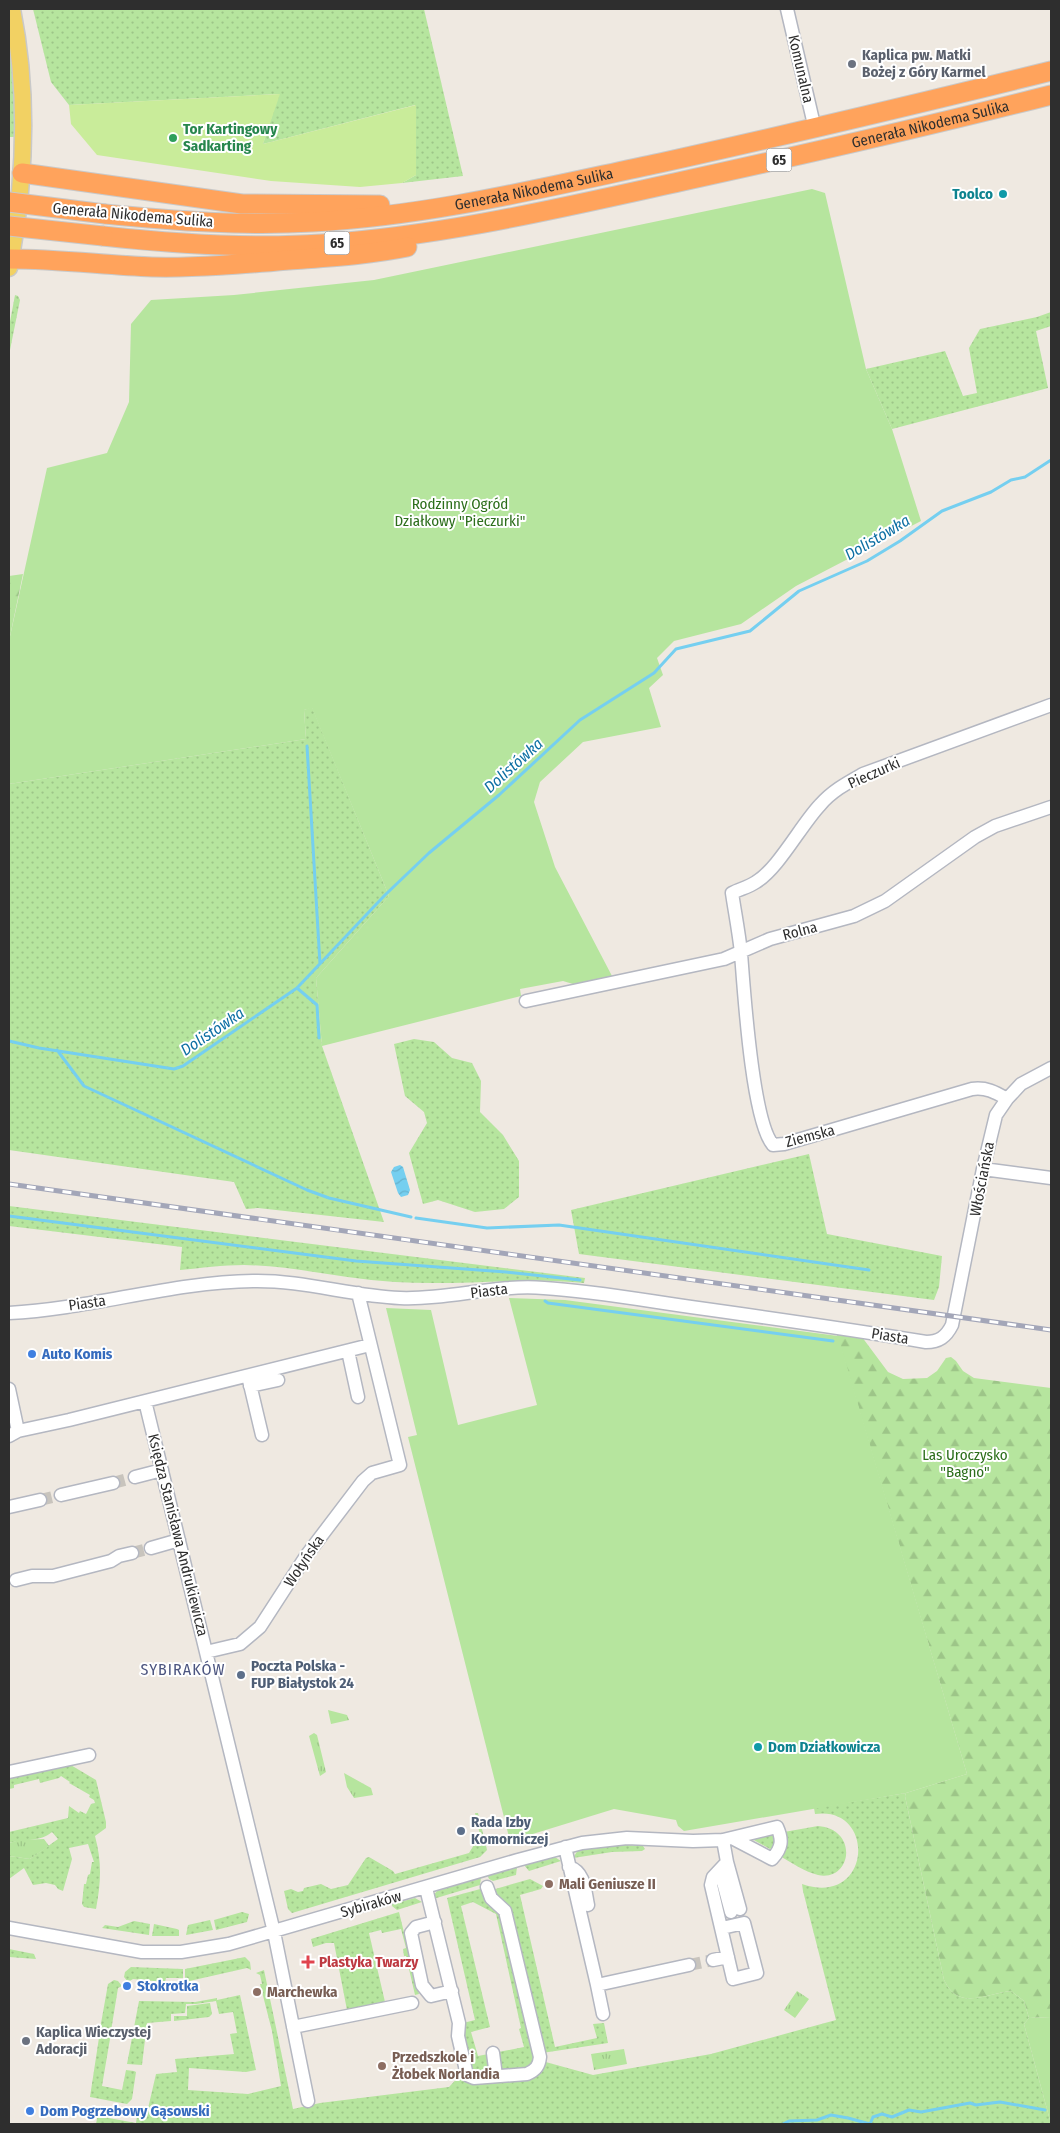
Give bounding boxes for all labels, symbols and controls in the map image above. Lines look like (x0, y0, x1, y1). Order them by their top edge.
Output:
street label: Komunalna (784, 33, 818, 105)
place label: Kaplica pw. Matki Bożej z Góry Karmel (862, 46, 987, 81)
marker: Kaplica pw. Matki Bożej z Góry Karmel (846, 58, 858, 70)
street label: Generała Nikodema Sulika (850, 97, 1011, 152)
place label: Tor Kartingowy Sadkarting (183, 120, 278, 155)
marker: Tor Kartingowy Sadkarting (167, 132, 179, 144)
road number: 65 (766, 148, 792, 172)
street label: Generała Nikodema Sulika (453, 164, 615, 214)
place label: Toolco (952, 185, 993, 203)
marker: Toolco (997, 188, 1009, 200)
street label: Generała Nikodema Sulika (52, 199, 214, 231)
road number: 65 (324, 232, 350, 254)
park label: Rodzinny Ogród Działkowy "Pieczurki" (394, 495, 526, 530)
water label: Dolistówka (841, 511, 913, 564)
water label: Dolistówka (480, 734, 547, 797)
street label: Pieczurki (845, 754, 903, 792)
street label: Rolna (781, 918, 819, 944)
water label: Dolistówka (177, 1003, 248, 1060)
street label: Ziemska (783, 1121, 837, 1151)
street label: Włościańska (966, 1140, 998, 1218)
street label: Piasta (469, 1280, 509, 1302)
street label: Piasta (67, 1291, 107, 1315)
street label: Piasta (870, 1324, 910, 1348)
place label: Auto Komis (41, 1345, 113, 1363)
marker: Auto Komis (26, 1348, 38, 1360)
street label: Księdza Stanisława Andrukiewicza (144, 1432, 212, 1638)
park label: Las Uroczysko "Bagno" (922, 1446, 1008, 1481)
street label: Wołyńska (280, 1532, 328, 1590)
place label: Poczta Polska - FUP Białystok 24 (251, 1657, 354, 1692)
district label: SYBIRAKÓW (141, 1660, 225, 1679)
marker: Poczta Polska - FUP Białystok 24 (235, 1669, 247, 1681)
place label: Dom Działkowicza (768, 1738, 881, 1756)
marker: Dom Działkowicza (752, 1741, 764, 1753)
place label: Rada Izby Komorniczej (471, 1813, 548, 1848)
marker: Rada Izby Komorniczej (455, 1825, 467, 1837)
place label: Mali Geniusze II (559, 1875, 656, 1893)
marker: Mali Geniusze II (543, 1878, 555, 1890)
street label: Sybiraków (339, 1887, 404, 1921)
place label: Plastyka Twarzy (319, 1953, 419, 1971)
marker: Plastyka Twarzy (301, 1955, 315, 1969)
place label: Stokrotka (137, 1977, 199, 1995)
marker: Stokrotka (121, 1980, 133, 1992)
place label: Marchewka (267, 1983, 338, 2001)
marker: Marchewka (251, 1986, 263, 1998)
place label: Kaplica Wieczystej Adoracji (35, 2023, 151, 2058)
marker: Kaplica Wieczystej Adoracji (20, 2035, 32, 2047)
place label: Przedszkole i Żłobek Norlandia (392, 2048, 500, 2083)
marker: Przedszkole i Żłobek Norlandia (376, 2060, 388, 2072)
place label: Dom Pogrzebowy Gąsowski (40, 2102, 210, 2120)
marker: Dom Pogrzebowy Gąsowski (24, 2105, 36, 2117)

